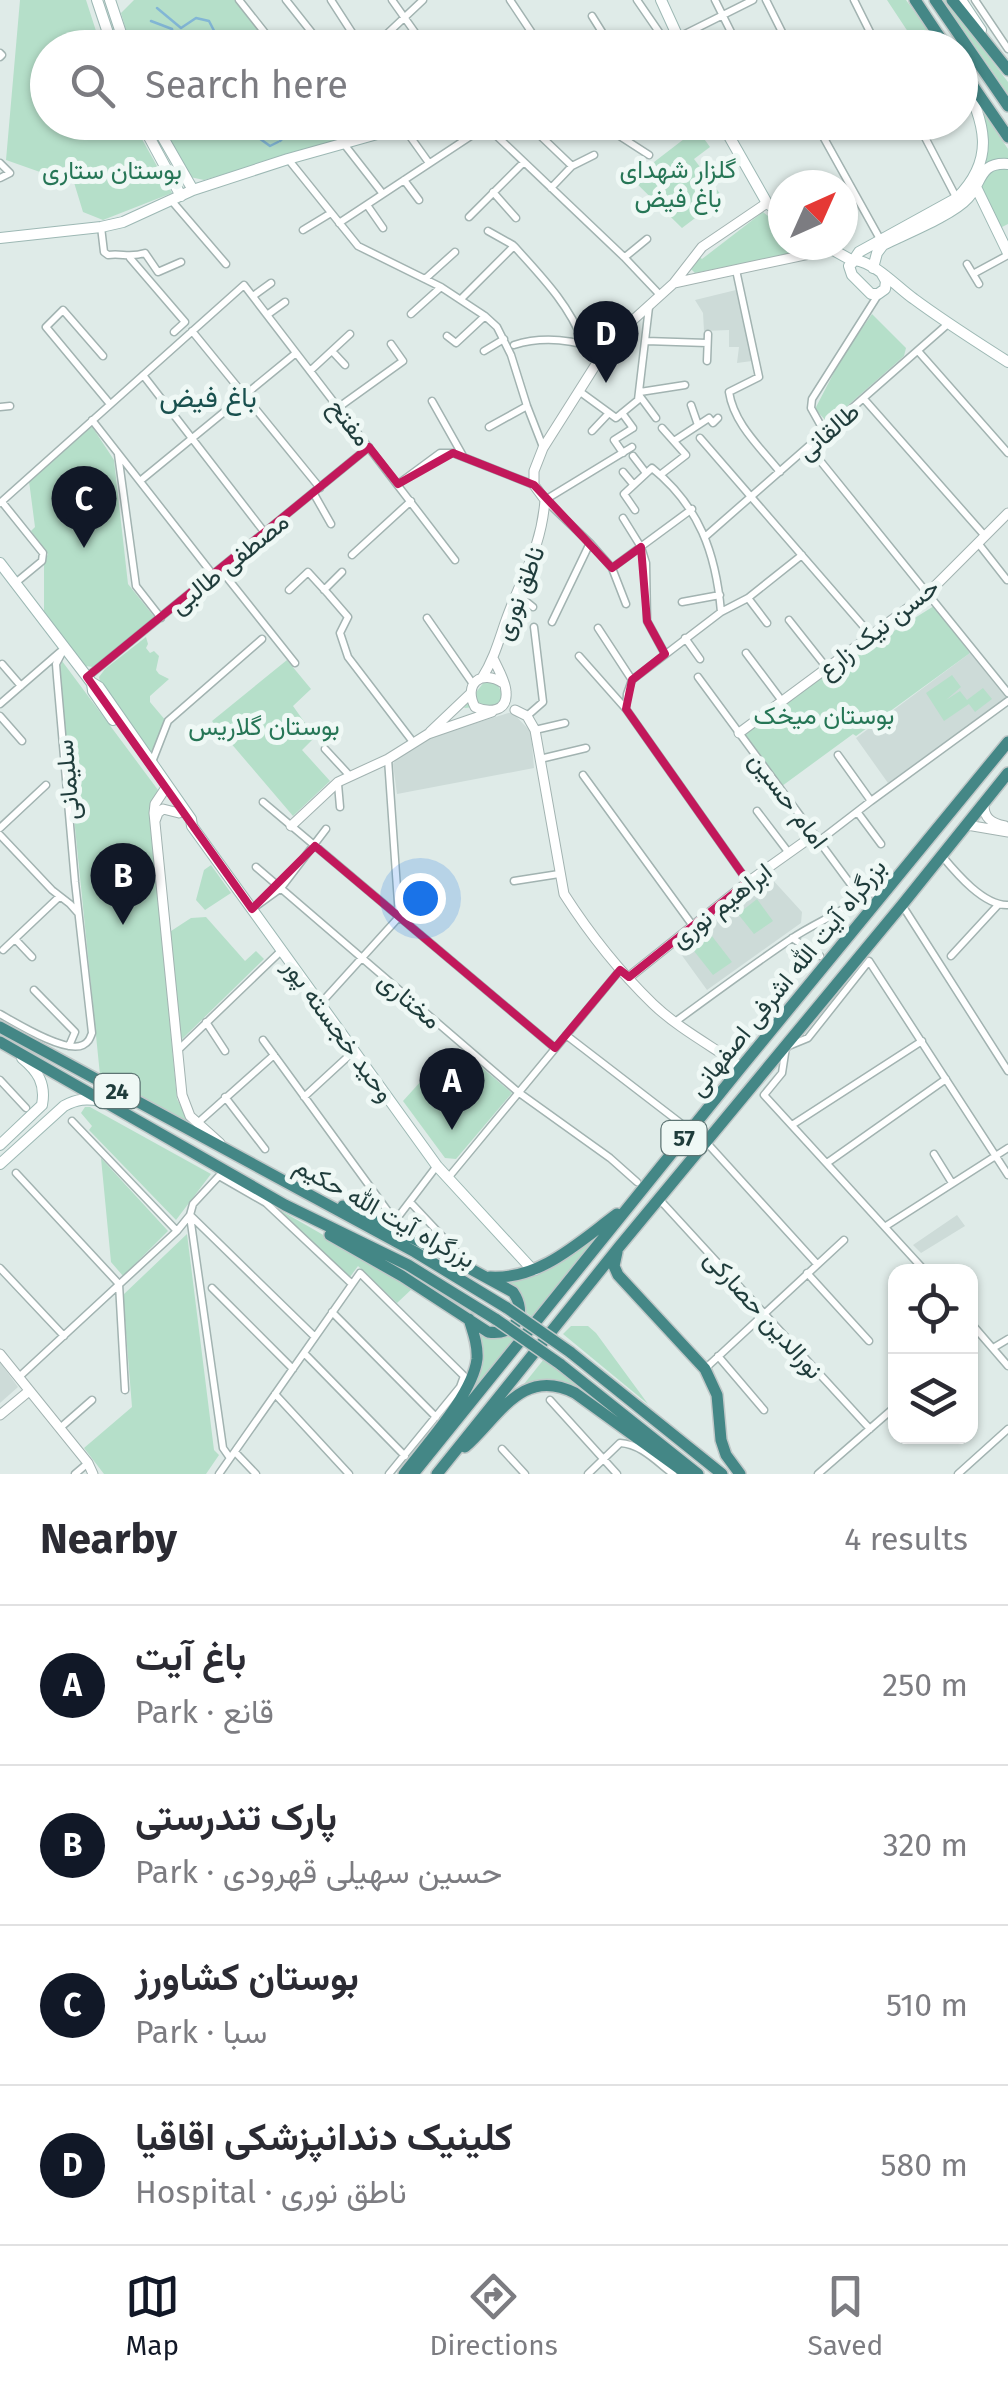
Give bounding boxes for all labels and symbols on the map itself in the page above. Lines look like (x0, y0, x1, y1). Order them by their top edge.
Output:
park label: گلزار شهدای باغ فیض (620, 155, 736, 215)
park label: بوستان ستاری (42, 156, 182, 186)
north arrow (768, 170, 858, 260)
pin: D (574, 300, 638, 383)
district label: باغ فیض (159, 381, 257, 416)
street label: مفتح (320, 393, 377, 454)
street label: طالقانی (792, 397, 866, 467)
pin: C (52, 466, 116, 548)
street label: مصطفی طالبی (164, 507, 295, 621)
street label: ناطق نوری (488, 542, 552, 645)
street label: حسن نیک زارع (812, 572, 946, 686)
park label: بوستان میخک (754, 701, 894, 731)
park label: بوستان گلاریس (188, 712, 340, 742)
street label: سلیمانی (50, 738, 86, 822)
street label: امام حسین (741, 746, 834, 855)
pin: B (90, 842, 156, 925)
street label: بزرگراه آیت الله اشرفی اصفهانی (683, 853, 893, 1102)
street label: ابراهیم نوری (665, 857, 779, 955)
your location (395, 873, 446, 924)
street label: وحید خجسته پور (275, 952, 400, 1109)
street label: مختاری (372, 966, 447, 1036)
pin: A (420, 1048, 484, 1130)
road number: 24 (94, 1074, 140, 1108)
road number: 57 (662, 1121, 706, 1155)
street label: بزرگراه آیت الله حکیم (288, 1151, 480, 1276)
street label: نورالدین حصارکی (698, 1244, 829, 1385)

